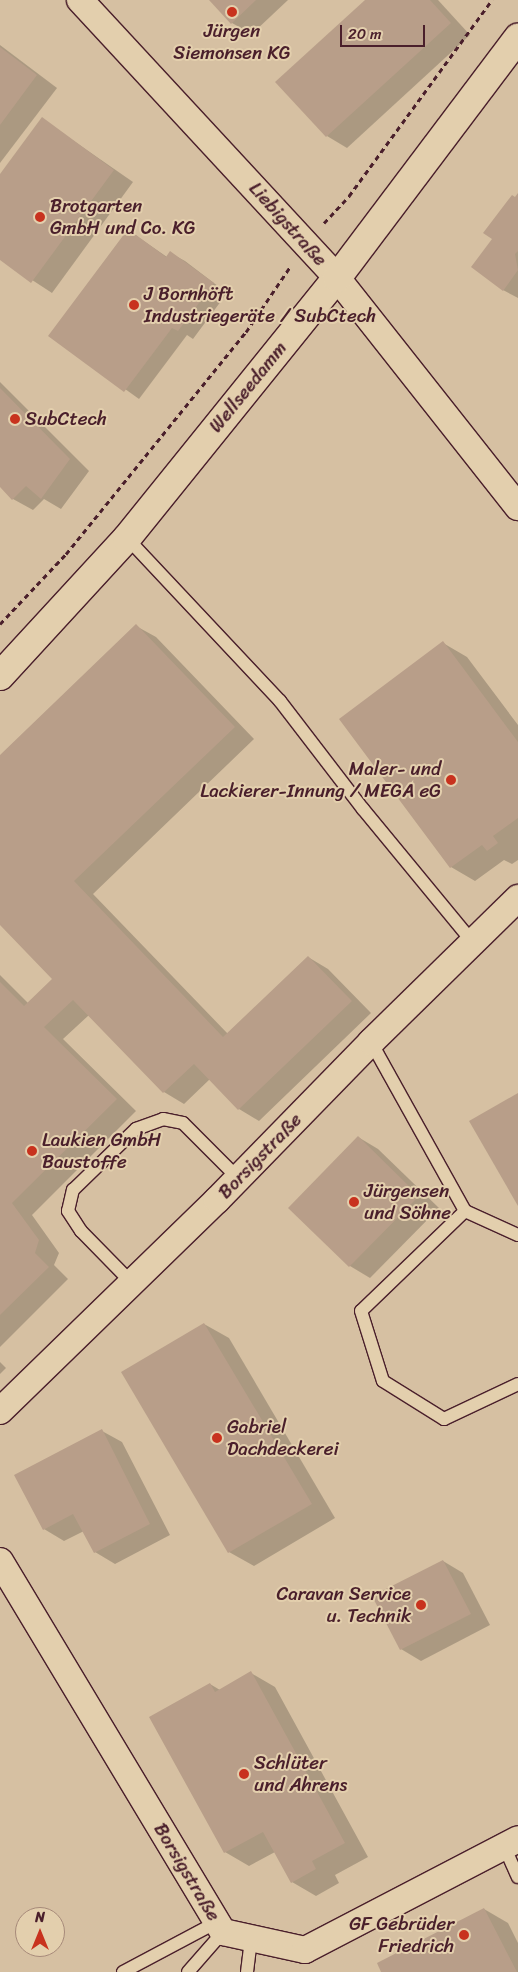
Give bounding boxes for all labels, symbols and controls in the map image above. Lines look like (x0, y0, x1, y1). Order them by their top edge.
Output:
marker: Jürgen Siemonsen KG (226, 6, 238, 18)
scale bar (343, 15, 428, 47)
place label: Jürgen Siemonsen KG (173, 20, 291, 64)
text: 20 m (348, 21, 382, 47)
street label: Liebigstraße (244, 177, 332, 271)
place label: Brotgarten GmbH und Co. KG (50, 195, 196, 239)
marker: Brotgarten GmbH und Co. KG (34, 211, 46, 223)
place label: J Bornhöft Industriegeräte / SubCtech (144, 283, 376, 327)
marker: J Bornhöft Industriegeräte / SubCtech (128, 299, 140, 311)
street label: Wellseedamm (204, 337, 292, 437)
place label: SubCtech (25, 408, 107, 430)
marker: SubCtech (9, 413, 21, 425)
place label: Maler- und Lackierer-Innung / MEGA eG (200, 758, 441, 802)
marker: Maler- und Lackierer-Innung / MEGA eG (445, 774, 457, 786)
street label: Borsigstraße (214, 1108, 306, 1204)
place label: Laukien GmbH Baustoffe (42, 1129, 161, 1173)
marker: Laukien GmbH Baustoffe (26, 1145, 38, 1157)
place label: Jürgensen und Söhne (364, 1180, 451, 1224)
marker: Jürgensen und Söhne (348, 1196, 360, 1208)
place label: Gabriel Dachdeckerei (227, 1416, 339, 1460)
marker: Gabriel Dachdeckerei (211, 1432, 223, 1444)
place label: Caravan Service u. Technik (276, 1583, 411, 1627)
marker: Caravan Service u. Technik (415, 1599, 427, 1611)
place label: Schlüter und Ahrens (254, 1752, 348, 1796)
marker: Schlüter und Ahrens (238, 1768, 250, 1780)
street label: Borsigstraße (149, 1819, 225, 1925)
text: N (35, 1905, 45, 1930)
north arrow (15, 1907, 65, 1957)
place label: GF Gebrüder Friedrich (349, 1913, 454, 1957)
marker: GF Gebrüder Friedrich (458, 1929, 470, 1941)

